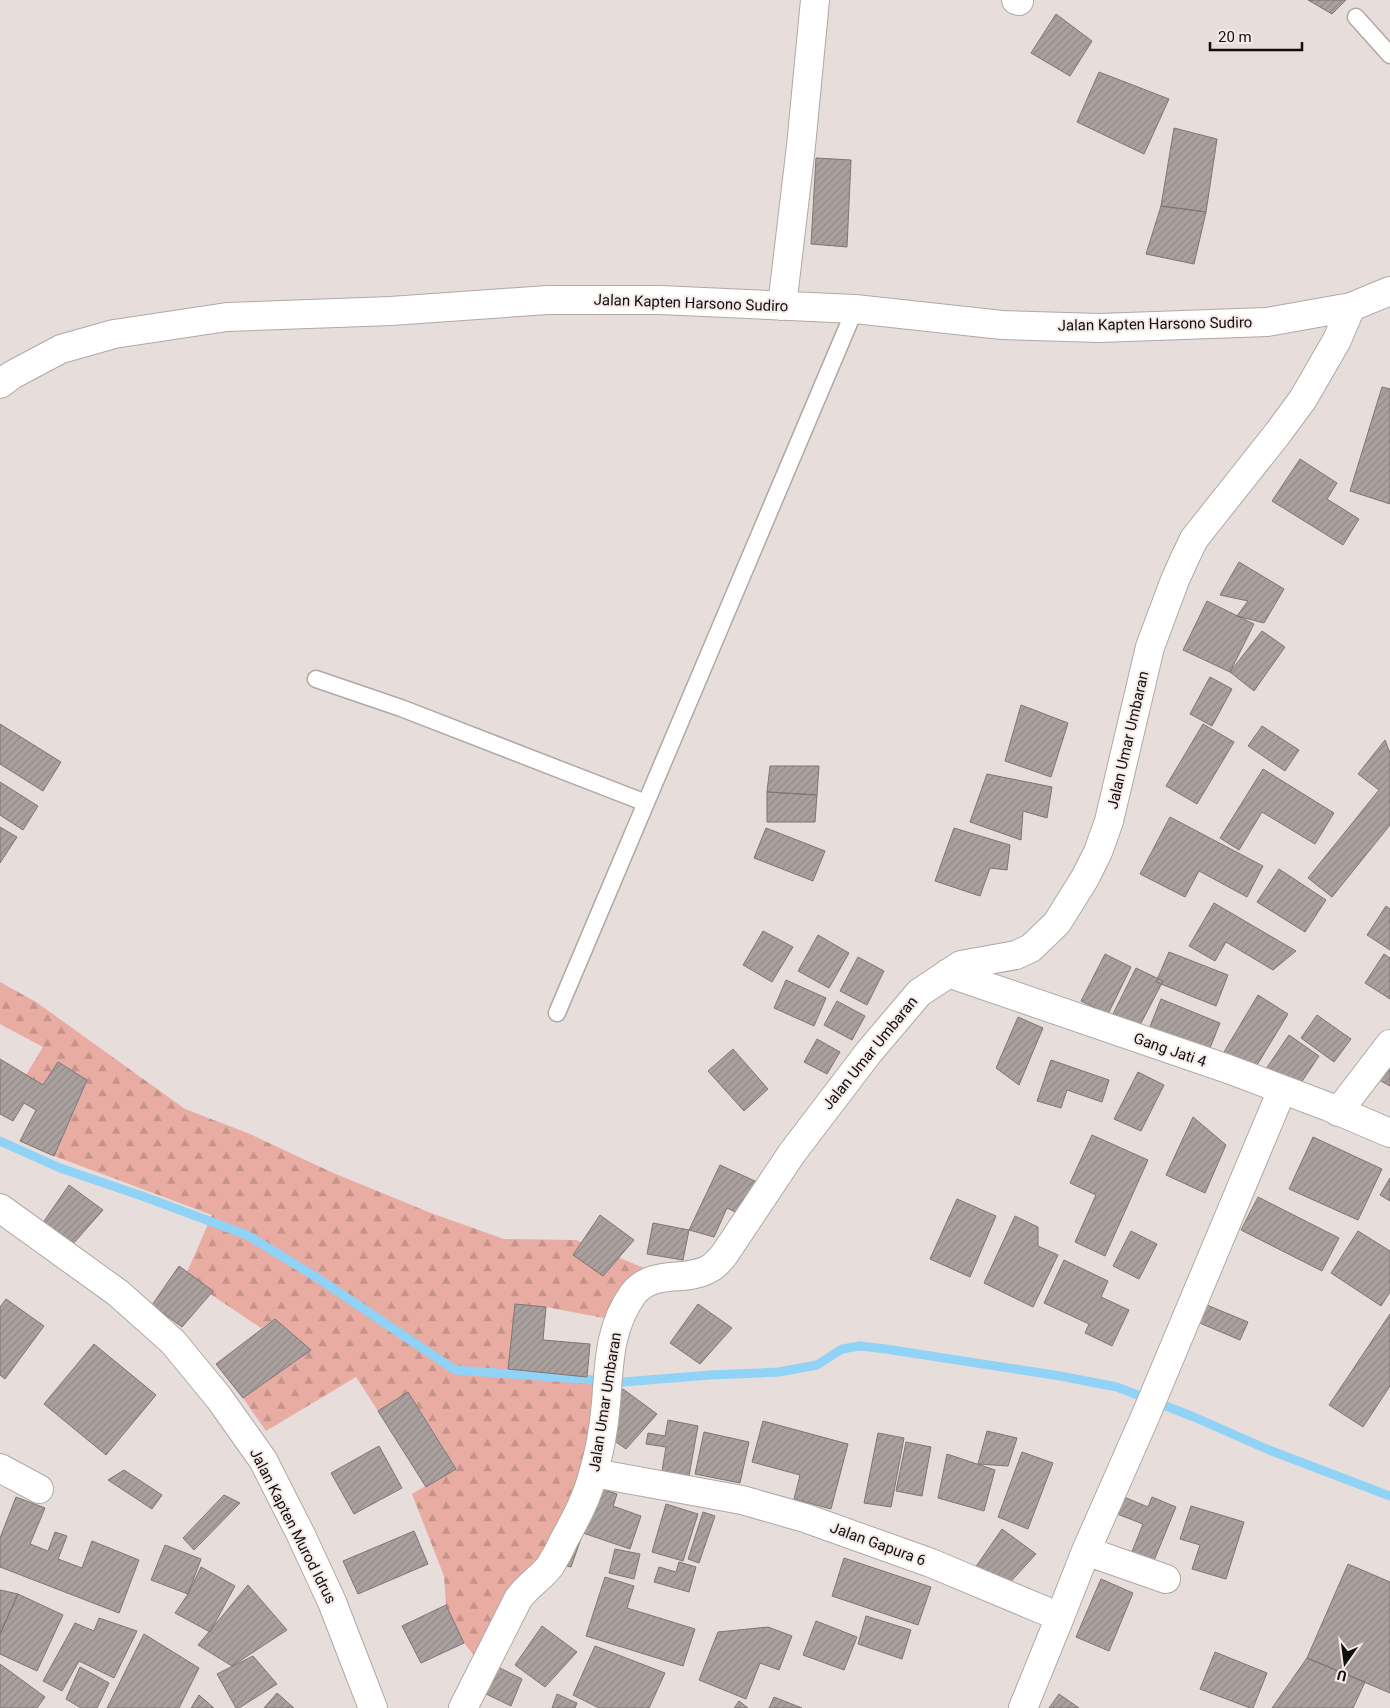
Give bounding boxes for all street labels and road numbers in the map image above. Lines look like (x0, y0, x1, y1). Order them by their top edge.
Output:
street label: Jalan Kapten Harsono Sudiro (593, 291, 789, 315)
street label: Jalan Kapten Harsono Sudiro (1058, 313, 1252, 335)
street label: Jalan Umar Umbaran (1103, 669, 1153, 811)
street label: Jalan Umar Umbaran (819, 993, 921, 1113)
street label: Gang Jati 4 (1131, 1029, 1209, 1071)
street label: Jalan Umar Umbaran (585, 1331, 625, 1473)
street label: Jalan Kapten Murod Idrus (246, 1445, 340, 1607)
street label: Jalan Gapura 6 (828, 1518, 928, 1570)

